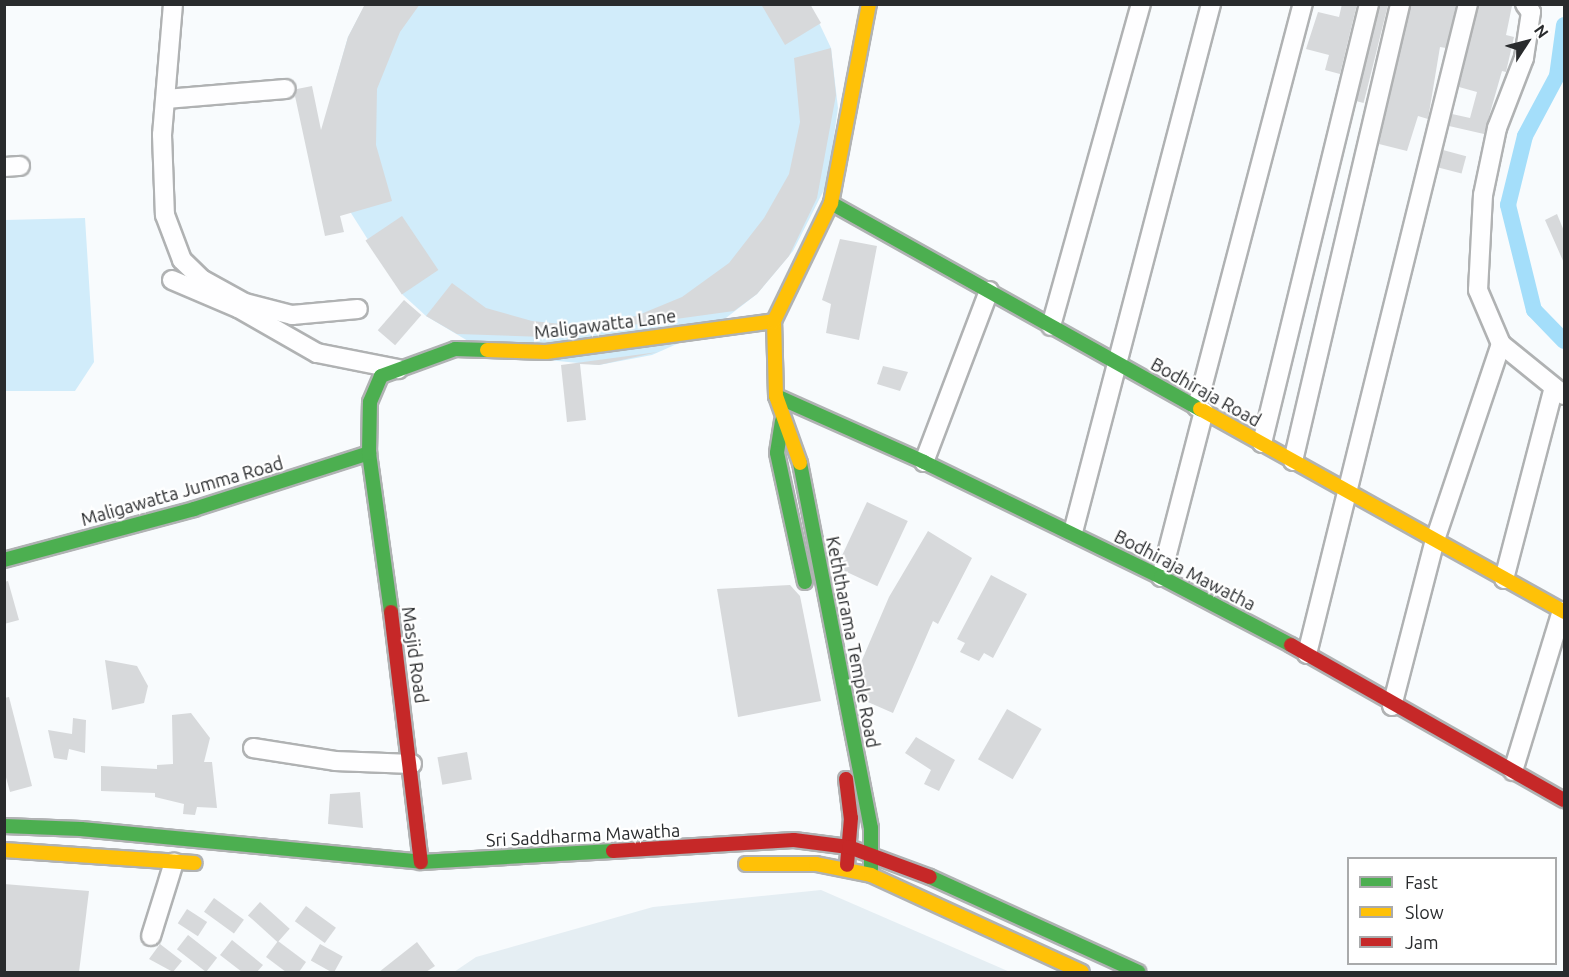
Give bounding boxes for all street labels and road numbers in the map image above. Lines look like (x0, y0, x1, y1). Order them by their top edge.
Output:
street label: Maligawatta Lane (533, 305, 677, 343)
street label: Bodhiraja Road (1147, 353, 1265, 431)
street label: Maligawatta Jumma Road (78, 452, 286, 530)
street label: Bodhiraja Mawatha (1111, 525, 1259, 615)
street label: Keththarama Temple Road (822, 534, 884, 750)
street label: Masjid Road (398, 605, 432, 705)
street label: Sri Saddharma Mawatha (485, 819, 681, 851)

